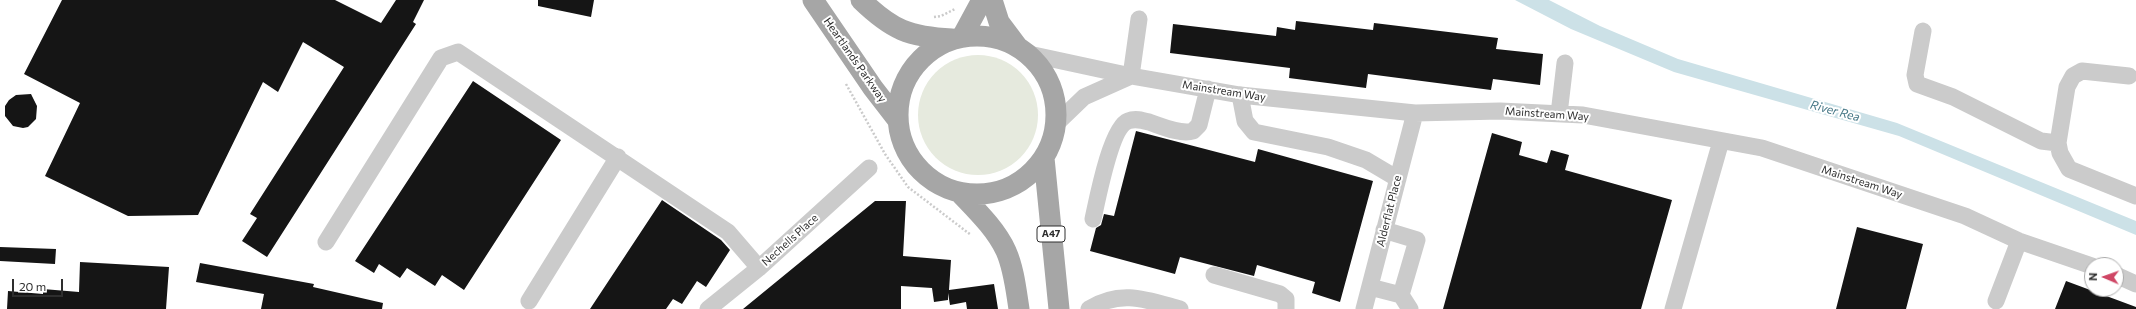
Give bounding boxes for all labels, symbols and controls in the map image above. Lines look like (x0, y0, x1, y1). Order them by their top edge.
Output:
street label: Heartlands Parkway (821, 15, 889, 105)
street label: Mainstream Way (1181, 78, 1267, 104)
water label: River Rea (1809, 97, 1861, 125)
street label: Mainstream Way (1505, 104, 1589, 124)
street label: Mainstream Way (1820, 163, 1904, 201)
street label: Alderflat Place (1374, 174, 1404, 248)
street label: Nechells Place (759, 211, 821, 269)
road number: A47 (1037, 226, 1065, 242)
north arrow (2084, 257, 2124, 297)
scale bar (14, 271, 65, 297)
text: N (2086, 272, 2099, 281)
text: 20 m (19, 279, 46, 293)

